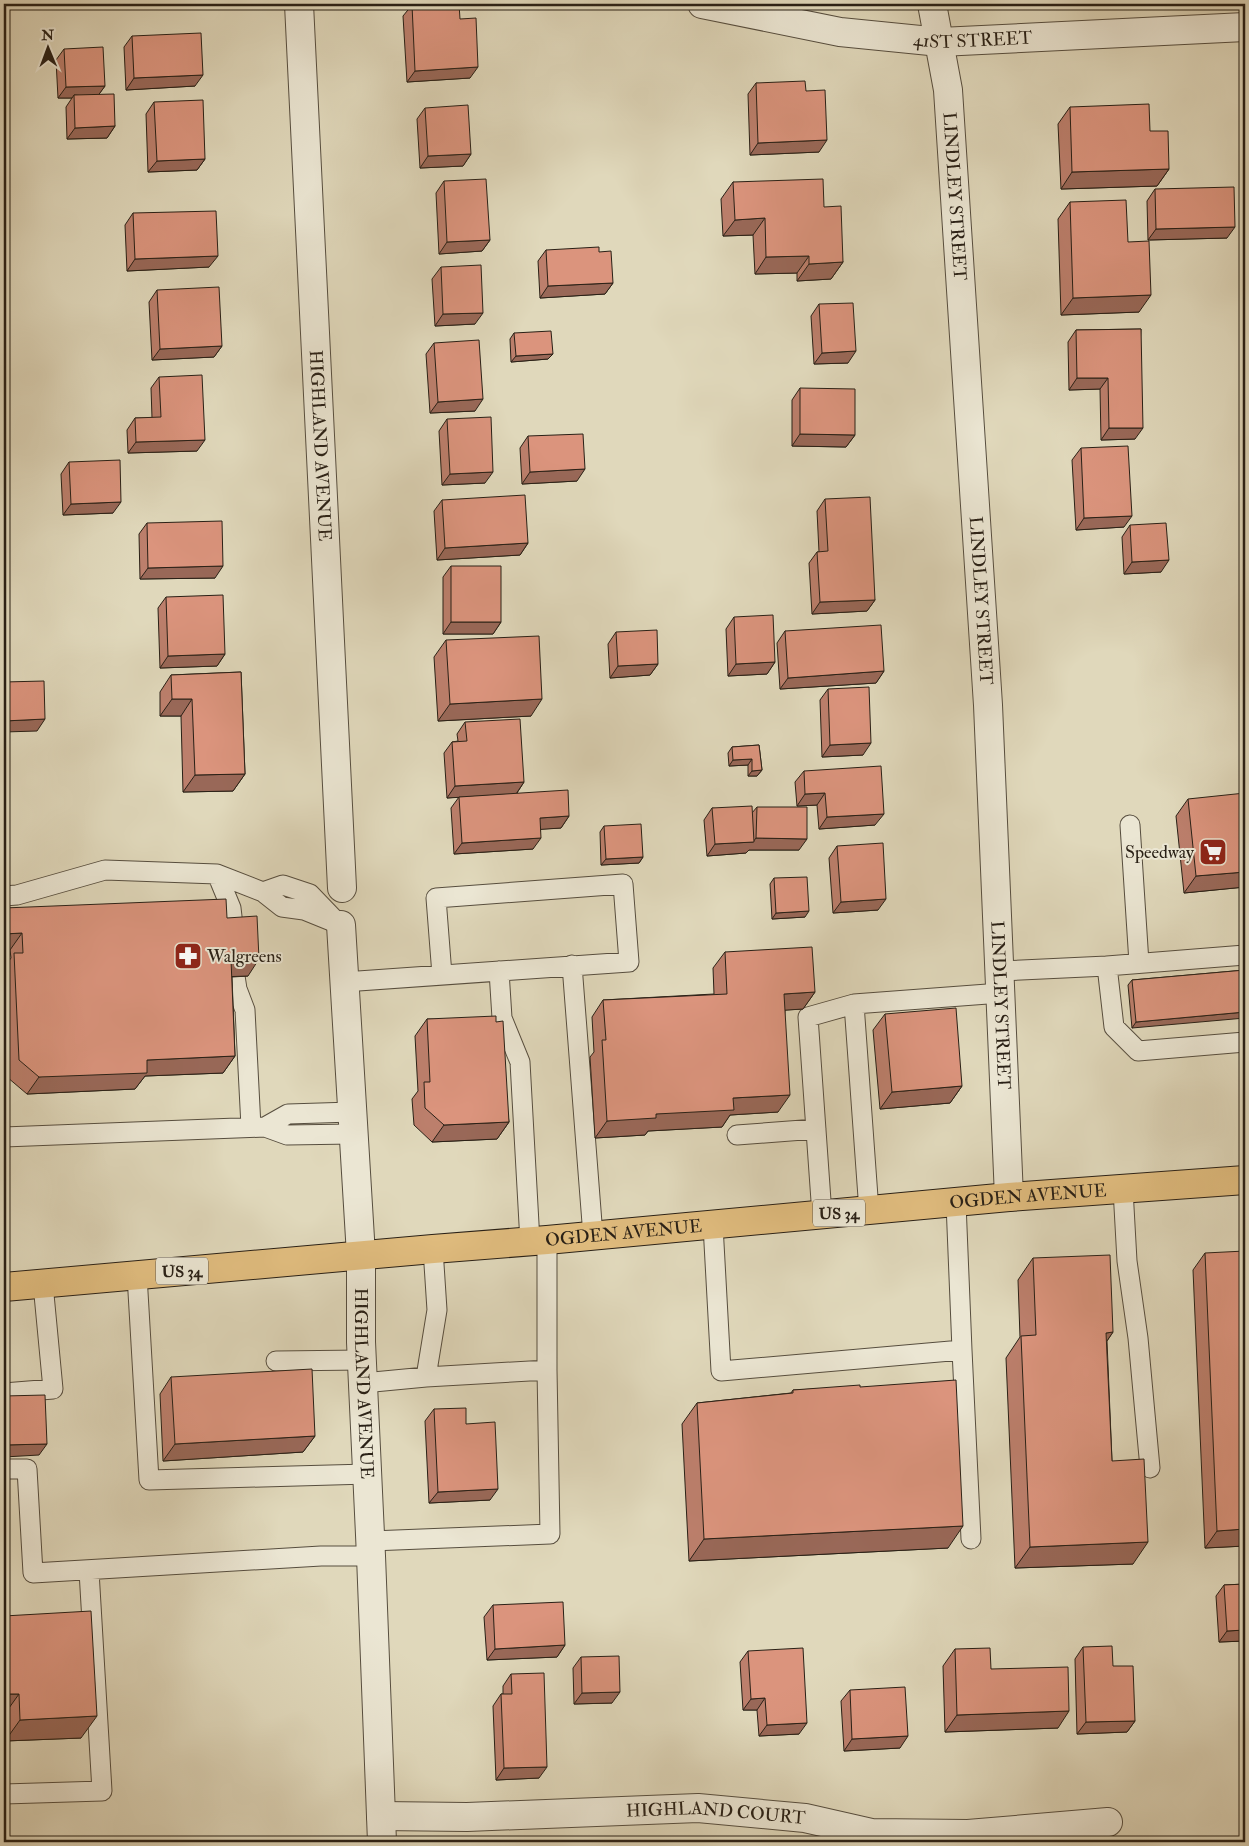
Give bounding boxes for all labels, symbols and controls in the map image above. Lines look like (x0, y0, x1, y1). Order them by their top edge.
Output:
north arrow (22, 22, 72, 72)
street label: 41ST STREET (912, 26, 1033, 54)
text: N (40, 27, 55, 44)
street label: LINDLEY STREET (937, 111, 971, 282)
street label: HIGHLAND AVENUE (304, 349, 336, 542)
street label: LINDLEY STREET (964, 516, 998, 686)
supermarket icon: Speedway (1198, 837, 1228, 867)
place label: Speedway (1125, 841, 1195, 864)
street label: LINDLEY STREET (985, 920, 1015, 1090)
pharmacy icon: Walgreens (173, 941, 203, 971)
place label: Walgreens (206, 945, 282, 968)
street label: OGDEN AVENUE (949, 1179, 1107, 1214)
road number: US 34 (813, 1200, 865, 1226)
street label: OGDEN AVENUE (544, 1215, 703, 1252)
road number: US 34 (156, 1258, 208, 1284)
street label: HIGHLAND AVENUE (349, 1288, 378, 1480)
street label: HIGHLAND COURT (625, 1797, 807, 1830)

